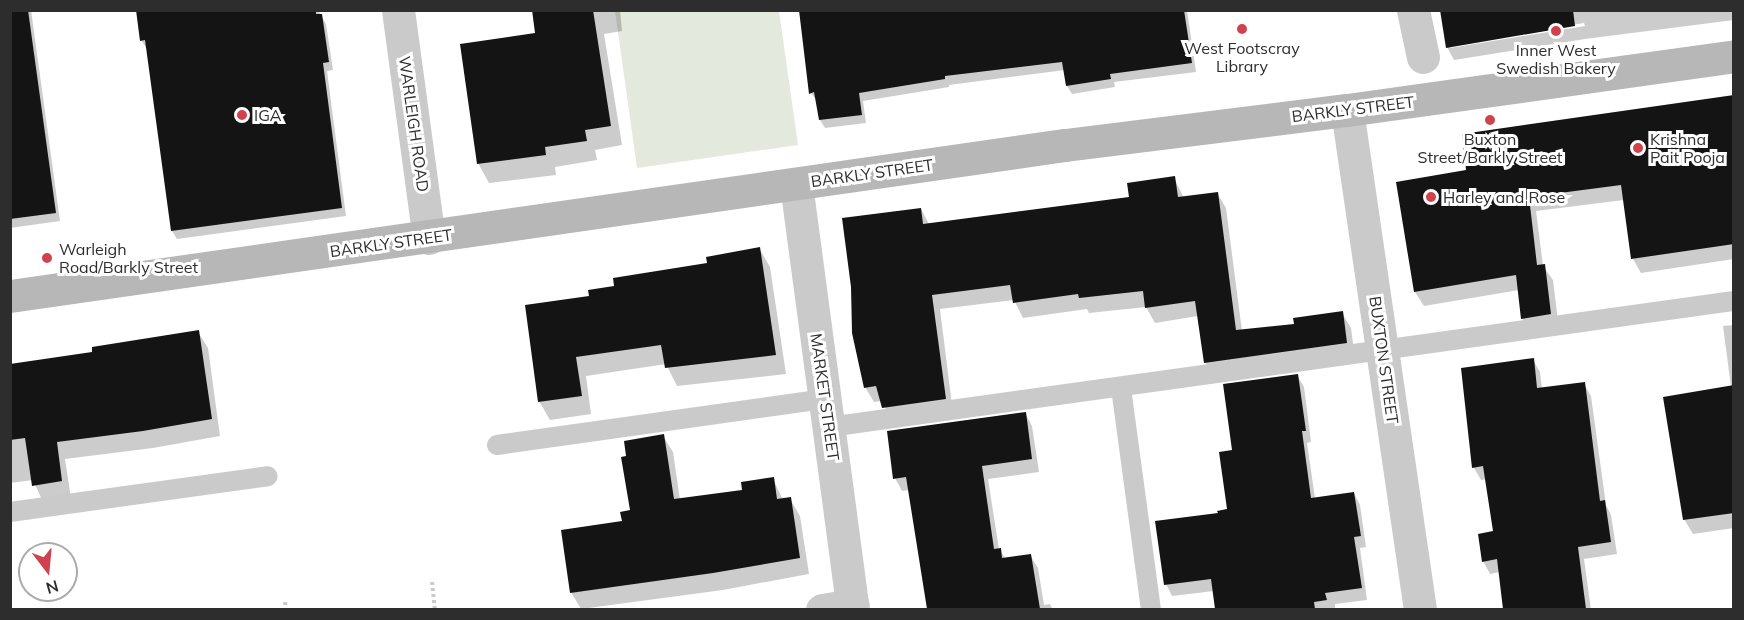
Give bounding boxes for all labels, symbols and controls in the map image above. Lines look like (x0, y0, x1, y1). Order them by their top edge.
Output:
marker: West Footscray Library (1235, 22, 1249, 36)
marker: Inner West Swedish Bakery (1549, 24, 1563, 38)
place label: West Footscray Library (1184, 38, 1300, 76)
place label: Inner West Swedish Bakery (1496, 40, 1616, 78)
street label: WARLEIGH ROAD (395, 55, 433, 193)
street label: BARKLY STREET (1291, 92, 1415, 126)
place label: IGA (254, 105, 282, 125)
marker: IGA (235, 108, 249, 122)
marker: Buxton Street/Barkly Street (1483, 113, 1497, 127)
place label: Buxton Street/Barkly Street (1418, 129, 1562, 167)
place label: Krishna Pait Pooja (1650, 129, 1725, 167)
marker: Krishna Pait Pooja (1631, 141, 1645, 155)
street label: BARKLY STREET (810, 155, 934, 191)
place label: Harley and Rose (1443, 187, 1565, 207)
marker: Harley and Rose (1424, 190, 1438, 204)
street label: BARKLY STREET (329, 225, 453, 261)
place label: Warleigh Road/Barkly Street (59, 239, 198, 277)
marker: Warleigh Road/Barkly Street (40, 251, 54, 265)
street label: BUXTON STREET (1366, 295, 1402, 425)
street label: MARKET STREET (807, 332, 843, 462)
north arrow (18, 542, 78, 602)
text: N (44, 576, 61, 599)

